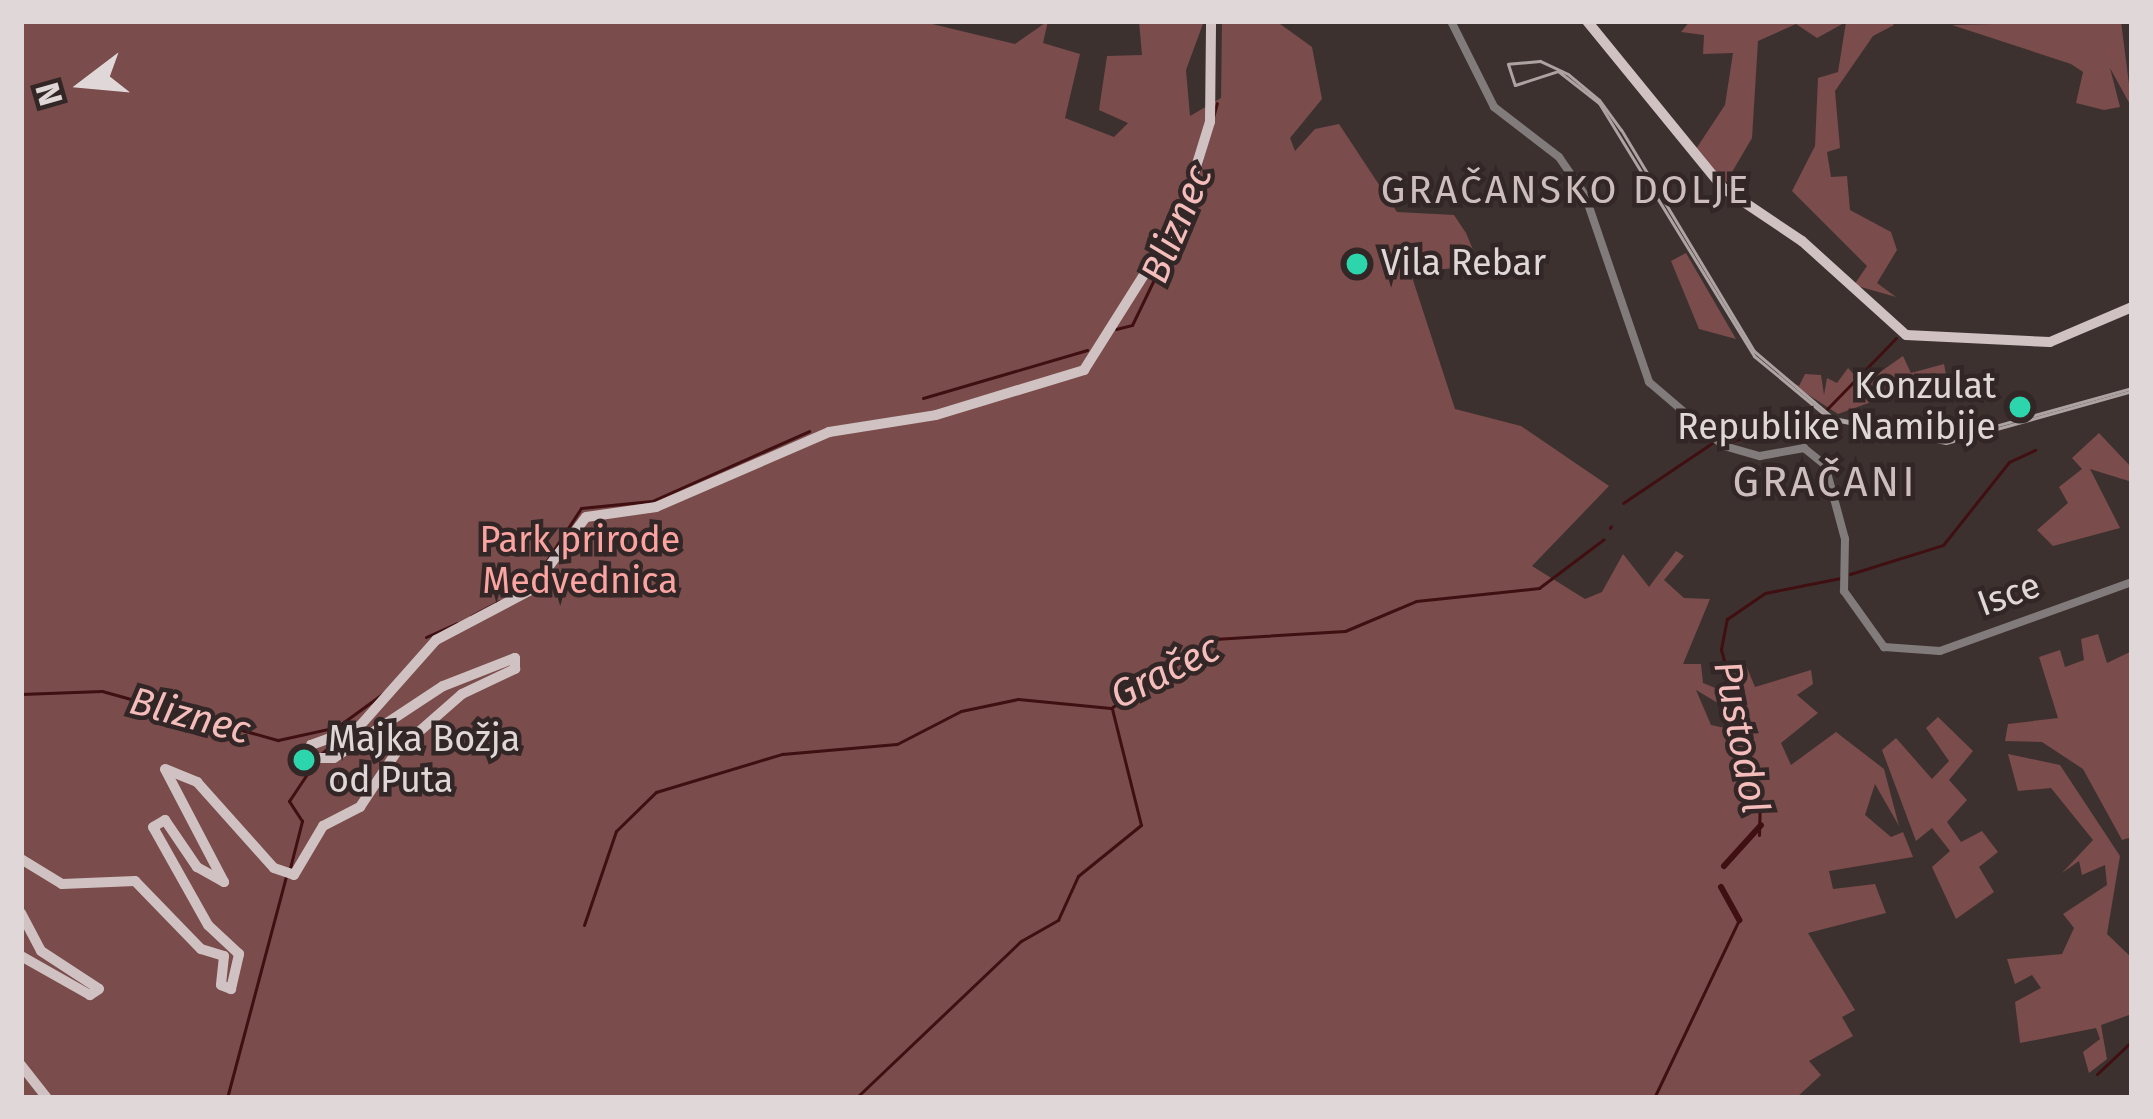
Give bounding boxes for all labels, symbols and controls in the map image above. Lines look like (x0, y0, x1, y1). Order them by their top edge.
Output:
north arrow (24, 24, 144, 144)
text: N (27, 78, 72, 110)
water label: Bliznec (1131, 158, 1223, 290)
district label: GRAČANSKO DOLJE (1381, 167, 1751, 213)
place label: Vila Rebar (1381, 242, 1546, 286)
marker: Vila Rebar (1344, 251, 1370, 277)
place label: Konzulat Republike Namibije (1677, 364, 1996, 449)
marker: Konzulat Republike Namibije (2007, 394, 2033, 420)
district label: GRAČANI (1732, 457, 1918, 507)
park label: Park prirode Medvednica (480, 518, 680, 603)
street label: Isce (1972, 564, 2046, 626)
water label: Gračec (1103, 625, 1227, 719)
water label: Pustodol (1703, 657, 1779, 817)
water label: Bliznec (124, 677, 256, 755)
place label: Majka Božja od Puta (328, 717, 520, 802)
marker: Majka Božja od Puta (291, 747, 317, 773)

